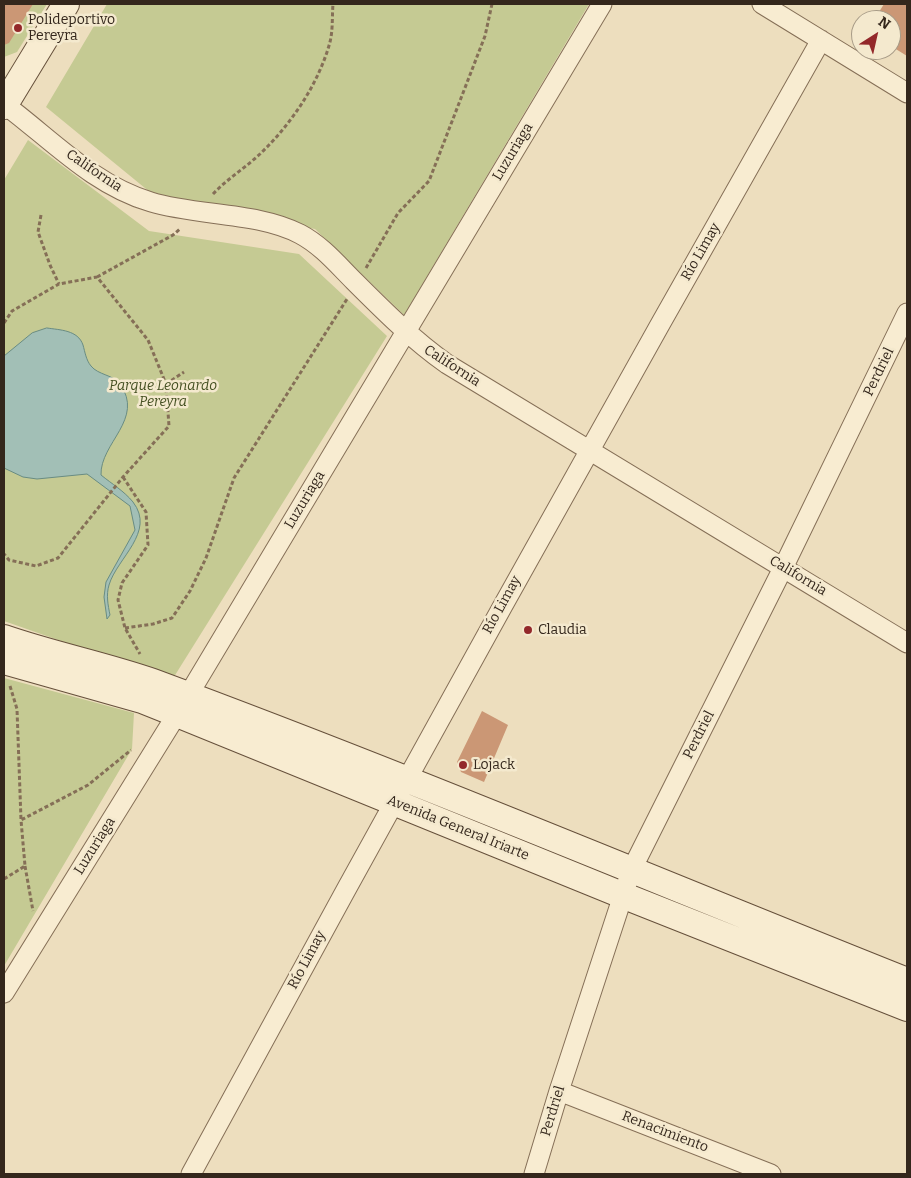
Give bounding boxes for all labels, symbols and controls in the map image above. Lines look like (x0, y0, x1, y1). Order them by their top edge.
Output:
north arrow (851, 10, 901, 60)
place label: Polideportivo Pereyra (28, 12, 115, 44)
text: N (875, 13, 894, 33)
marker: Polideportivo Pereyra (12, 22, 24, 34)
street label: Luzuriaga (489, 120, 537, 184)
street label: California (63, 146, 125, 196)
street label: Río Limay (678, 220, 724, 284)
street label: California (421, 342, 483, 390)
street label: Perdriel (860, 345, 898, 399)
park label: Parque Leonardo Pereyra (109, 378, 217, 411)
street label: Luzuriaga (281, 468, 329, 532)
street label: California (766, 552, 830, 600)
street label: Río Limay (479, 573, 525, 637)
place label: Claudia (538, 622, 587, 638)
marker: Claudia (522, 624, 534, 636)
street label: Perdriel (680, 708, 718, 762)
place label: Lojack (473, 757, 515, 773)
marker: Lojack (457, 759, 469, 771)
street label: Avenida General Iriarte (385, 792, 531, 864)
street label: Luzuriaga (71, 814, 119, 878)
street label: Río Limay (285, 928, 329, 992)
street label: Perdriel (537, 1084, 569, 1138)
street label: Renacimiento (619, 1108, 711, 1156)

